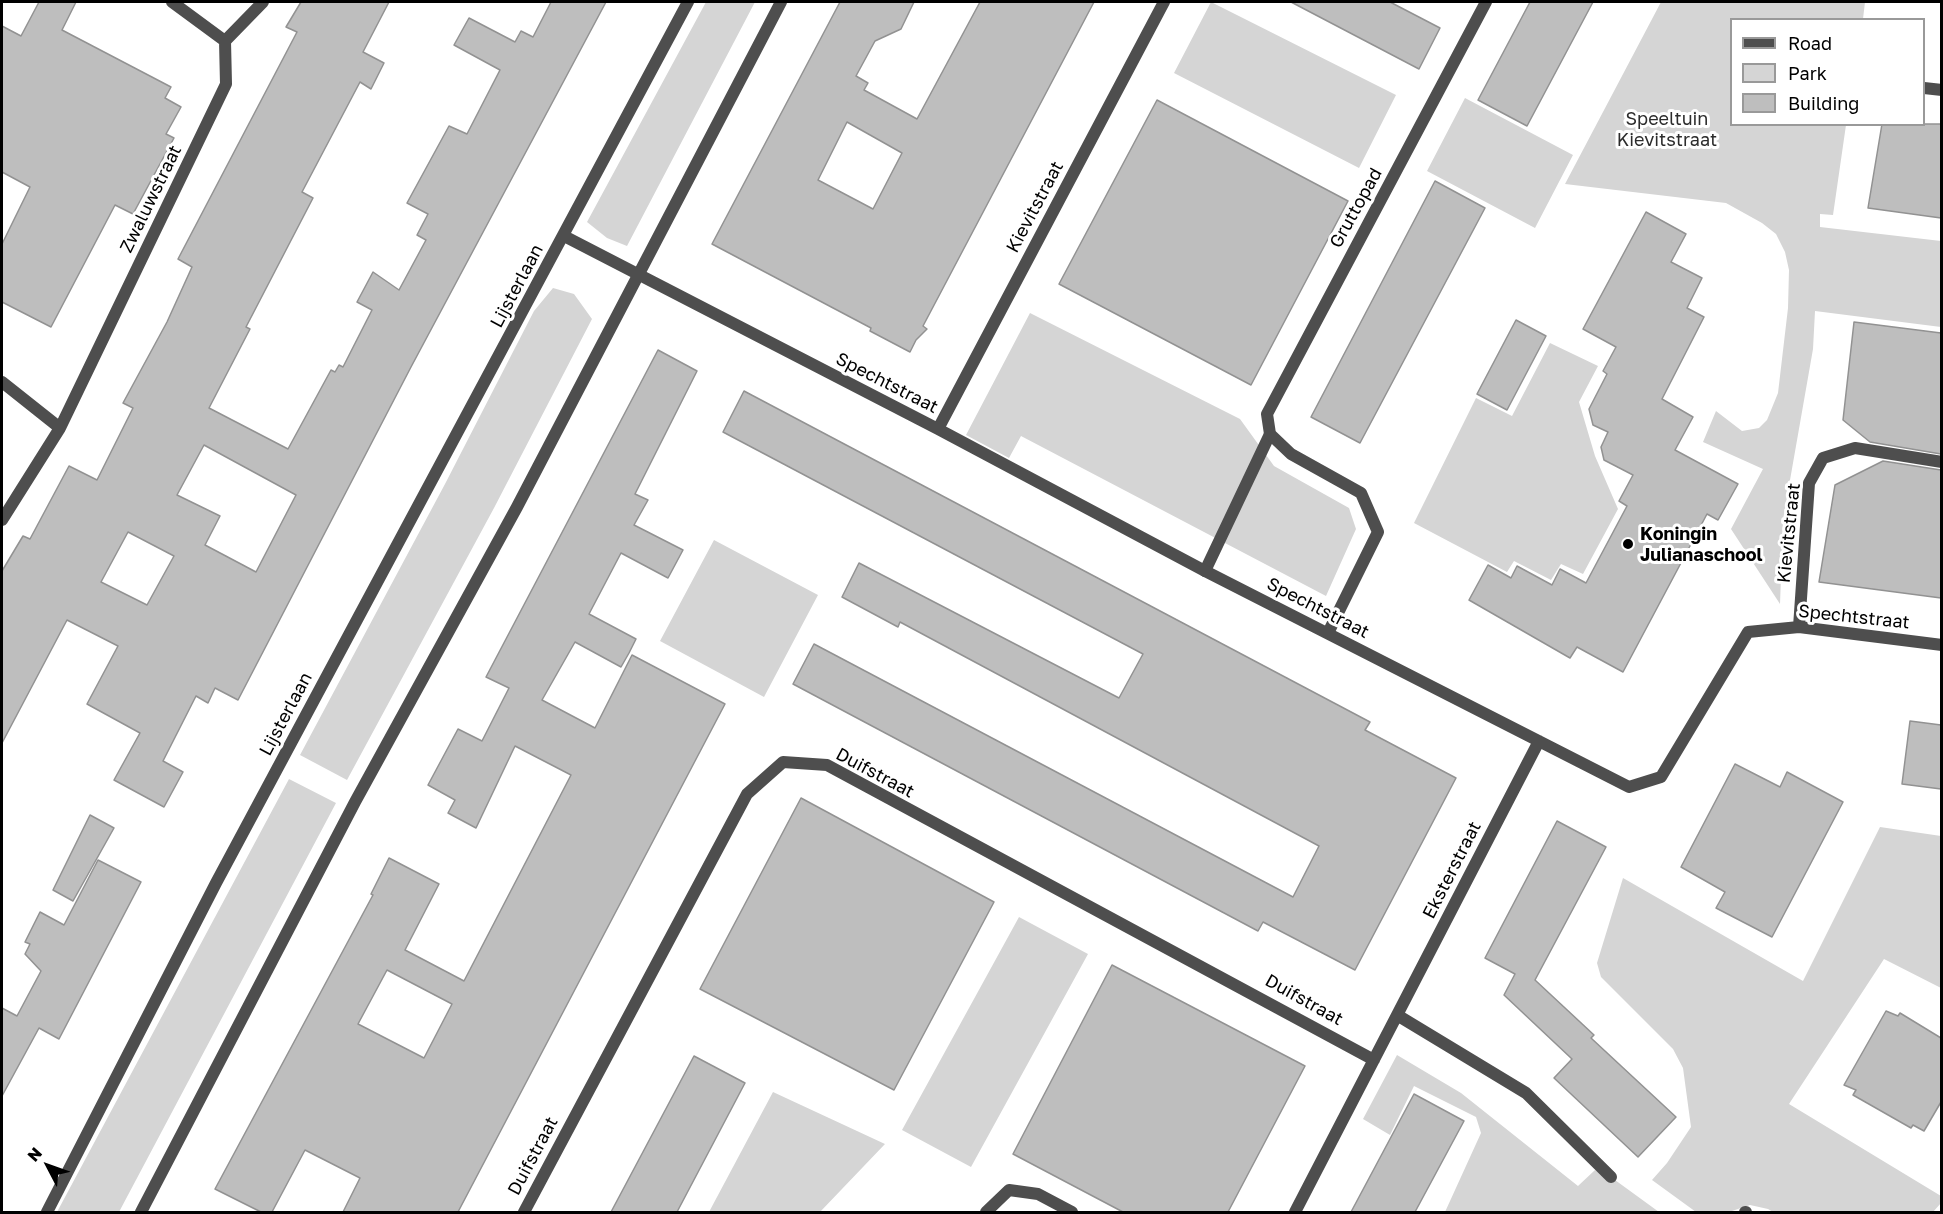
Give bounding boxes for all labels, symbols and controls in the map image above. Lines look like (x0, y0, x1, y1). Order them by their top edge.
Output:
legend (1730, 18, 1925, 126)
text: Road (1788, 32, 1832, 54)
text: Park (1788, 62, 1827, 84)
text: Building (1788, 92, 1859, 114)
park label: Speeltuin Kievitstraat (1617, 108, 1717, 150)
street label: Zwaluwstraat (116, 142, 186, 256)
street label: Kievitstraat (1002, 158, 1068, 256)
street label: Gruttopad (1325, 164, 1387, 252)
street label: Lijsterlaan (486, 241, 548, 331)
street label: Spechtstraat (832, 348, 942, 418)
street label: Kievitstraat (1773, 482, 1805, 584)
place label: Koningin Julianaschool (1640, 523, 1763, 566)
marker: Koningin Julianaschool (1621, 537, 1635, 551)
street label: Spechtstraat (1263, 573, 1373, 643)
street label: Spechtstraat (1797, 600, 1911, 634)
street label: Lijsterlaan (255, 669, 317, 759)
street label: Duifstraat (832, 743, 918, 803)
street label: Eksterstraat (1418, 818, 1486, 922)
street label: Duifstraat (1261, 970, 1347, 1030)
street label: Duifstraat (503, 1113, 563, 1199)
north arrow (18, 1136, 78, 1196)
text: N (23, 1143, 46, 1165)

